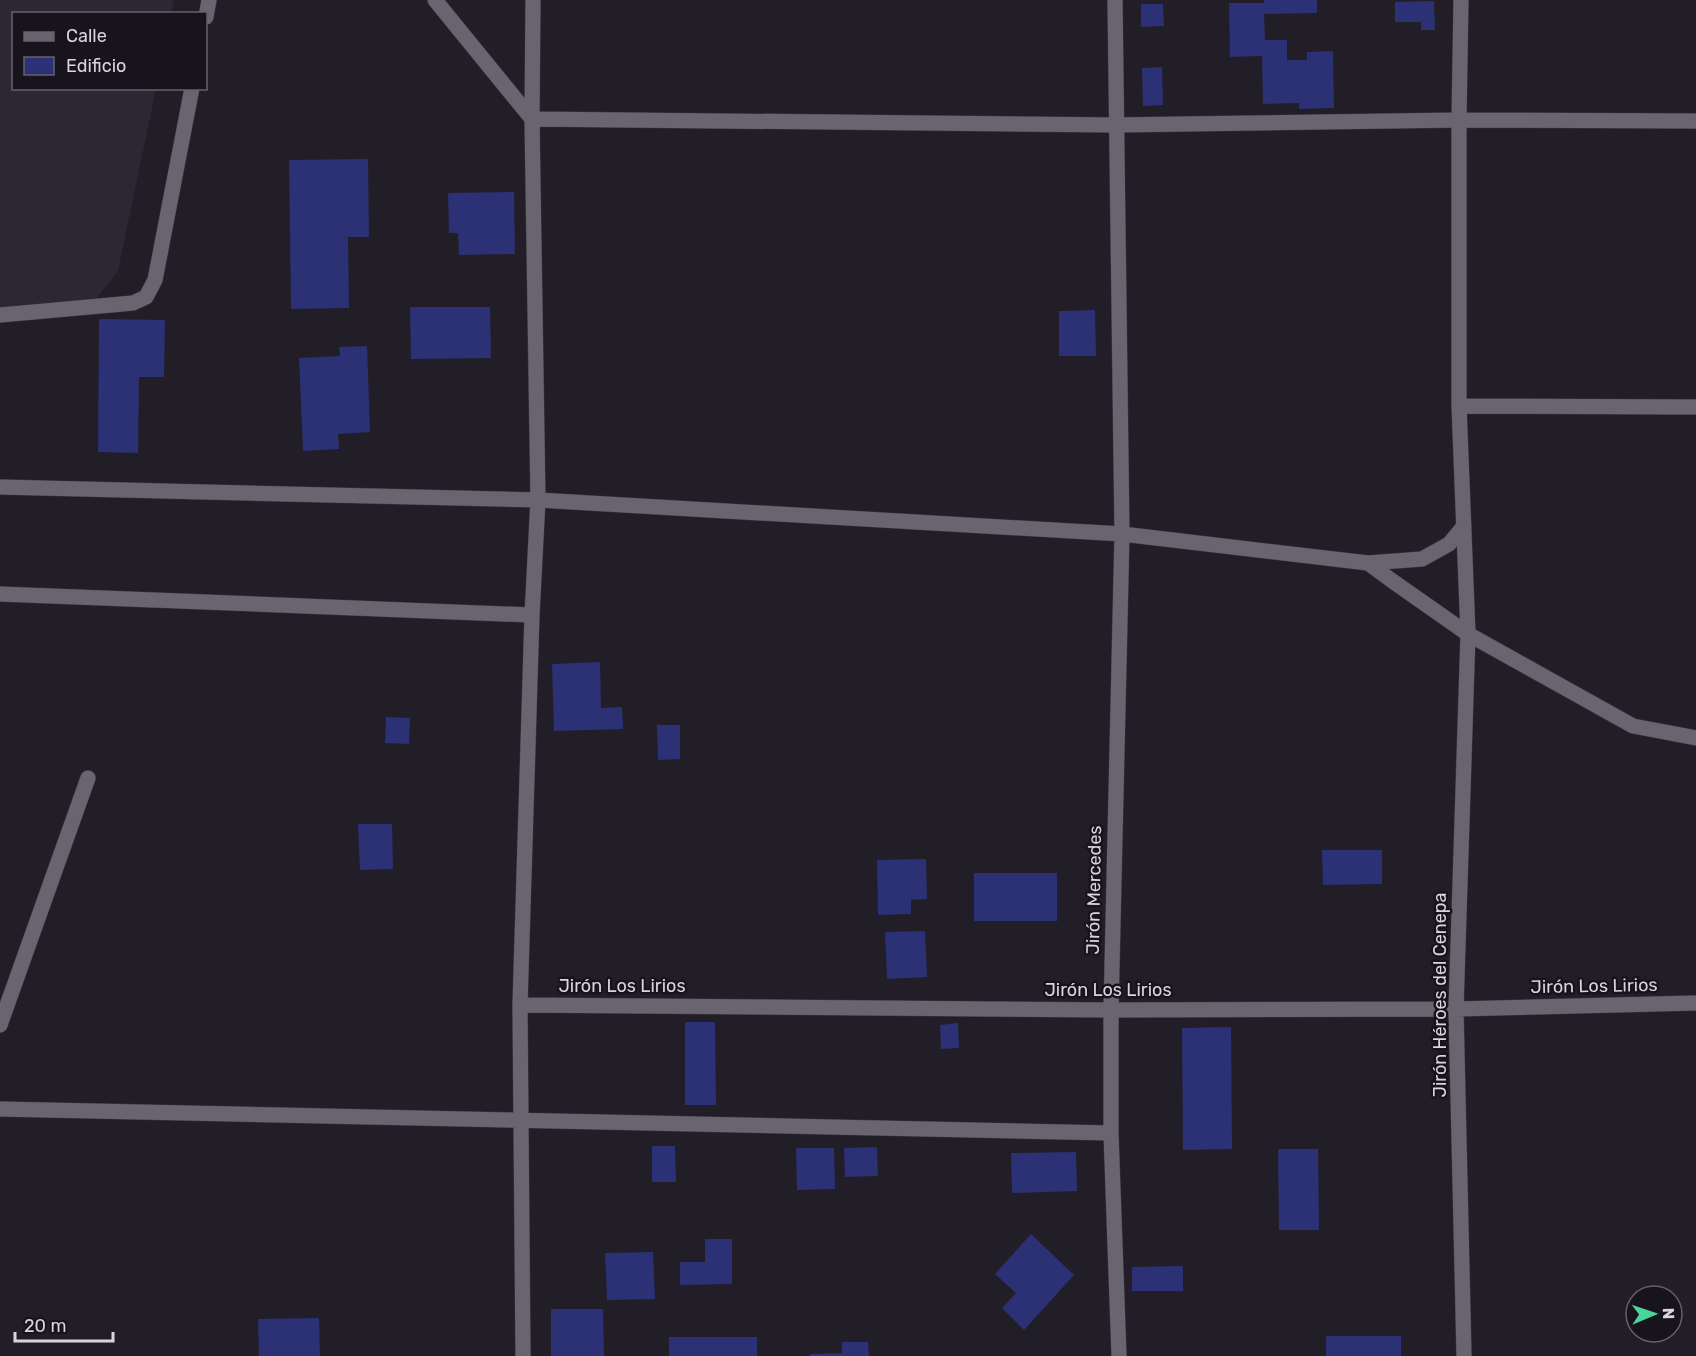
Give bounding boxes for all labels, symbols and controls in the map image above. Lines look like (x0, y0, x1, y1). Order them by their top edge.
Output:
legend (12, 12, 207, 90)
text: Calle (66, 25, 107, 47)
text: Edificio (66, 55, 126, 77)
street label: Jirón Mercedes (1082, 825, 1106, 955)
street label: Jirón Héroes del Cenepa (1429, 893, 1451, 1097)
street label: Jirón Los Lirios (1530, 974, 1658, 998)
street label: Jirón Los Lirios (558, 975, 686, 997)
street label: Jirón Los Lirios (1044, 979, 1172, 1001)
north arrow (1624, 1284, 1684, 1344)
scale bar (15, 1305, 112, 1343)
text: N (1659, 1307, 1678, 1320)
text: 20 m (24, 1315, 66, 1337)

